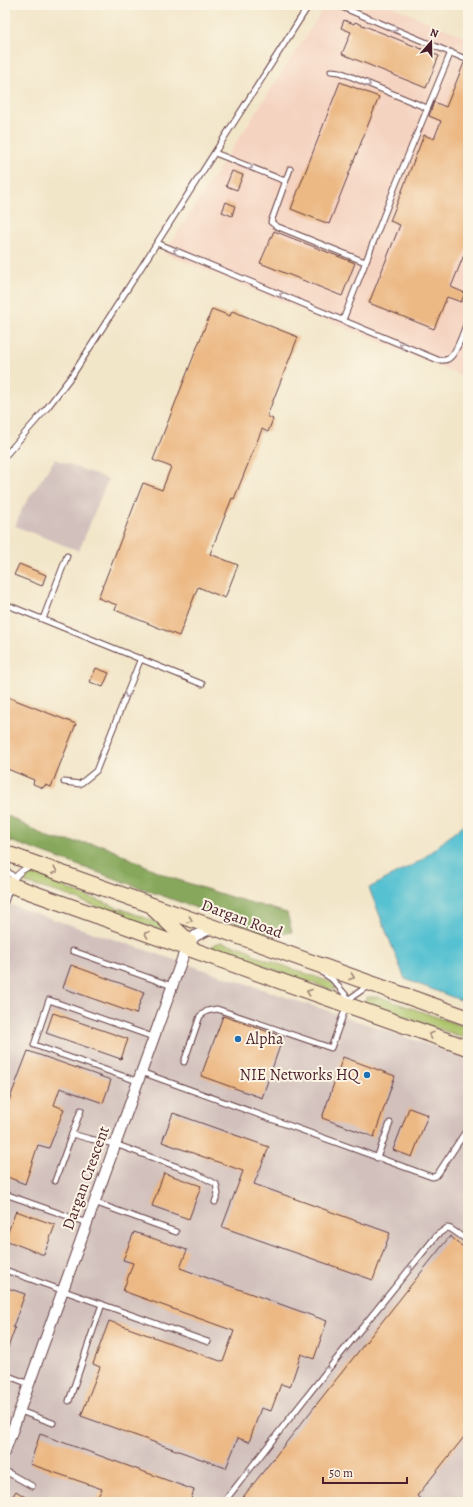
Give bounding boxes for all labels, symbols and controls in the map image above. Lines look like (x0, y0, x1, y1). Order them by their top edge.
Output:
north arrow (411, 22, 451, 62)
one-way arrow (391, 25, 398, 33)
text: N (428, 25, 441, 41)
one-way arrow (364, 79, 371, 87)
one-way arrow (245, 162, 253, 170)
one-way arrow (173, 248, 181, 256)
one-way arrow (278, 292, 286, 300)
one-way arrow (399, 341, 406, 349)
one-way arrow (124, 691, 132, 698)
one-way arrow (51, 866, 58, 874)
street label: Dargan Road (198, 894, 286, 944)
one-way arrow (187, 915, 194, 923)
one-way arrow (143, 930, 150, 939)
one-way arrow (349, 973, 356, 981)
one-way arrow (305, 988, 312, 997)
place label: Alpha (245, 1028, 284, 1050)
one-way arrow (428, 1031, 435, 1040)
marker: Alpha (233, 1034, 243, 1044)
place label: NIE Networks HQ (240, 1064, 361, 1086)
marker: NIE Networks HQ (362, 1070, 372, 1080)
street label: Dargan Crescent (57, 1123, 115, 1233)
one-way arrow (406, 1265, 413, 1273)
one-way arrow (324, 1366, 331, 1373)
scale bar (323, 1459, 407, 1485)
text: 50 m (329, 1465, 353, 1481)
one-way arrow (244, 1469, 251, 1476)

